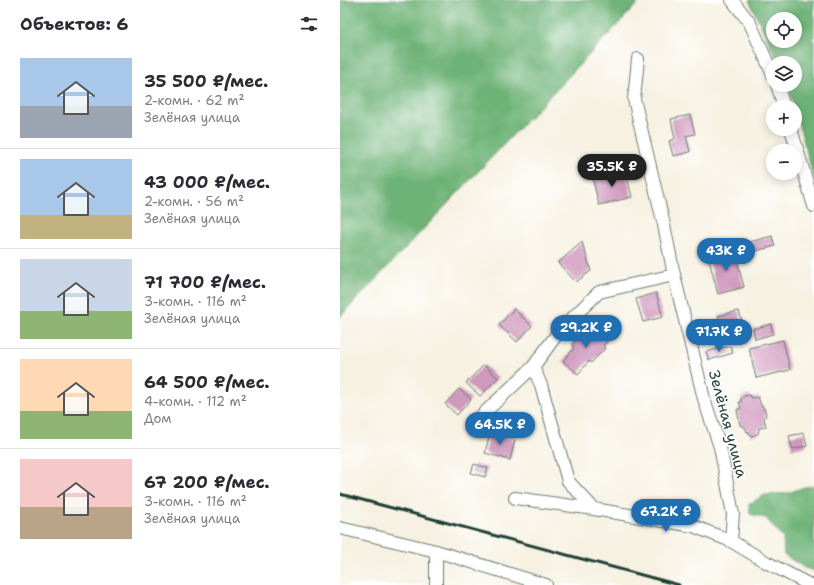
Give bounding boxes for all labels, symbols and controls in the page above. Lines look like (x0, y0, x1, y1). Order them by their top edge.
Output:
map controls (766, 12, 802, 180)
button: locate (766, 12, 802, 48)
text: Объектов: 6 (20, 13, 129, 35)
icon: filters (298, 13, 320, 35)
button: layers (766, 56, 802, 92)
text: 35 500 ₽/мес. (144, 70, 268, 92)
icon: home (52, 74, 100, 122)
text: 2-комн. · 62 m² (144, 92, 244, 109)
button: + (766, 100, 802, 136)
text: Зелёная улица (144, 109, 240, 126)
button: − (766, 144, 802, 180)
pin: 35.5K ₽ (575, 154, 649, 188)
text: 35.5K ₽ (587, 158, 637, 175)
text: 43 000 ₽/мес. (144, 171, 270, 193)
icon: home (52, 175, 100, 223)
text: 2-комн. · 56 m² (144, 193, 244, 210)
text: Зелёная улица (144, 210, 240, 227)
pin: 43K ₽ (698, 238, 754, 272)
text: 43K ₽ (706, 242, 746, 259)
text: 71 700 ₽/мес. (144, 271, 266, 293)
icon: home (52, 275, 100, 323)
text: 3-комн. · 116 m² (144, 293, 247, 310)
text: Зелёная улица (144, 310, 240, 327)
pin: 29.2K ₽ (549, 315, 623, 349)
text: 29.2K ₽ (560, 319, 612, 336)
pin: 71.7K ₽ (682, 319, 756, 353)
text: 71.7K ₽ (695, 323, 743, 340)
street label: Зелёная улица (704, 368, 752, 481)
text: 64 500 ₽/мес. (144, 371, 270, 393)
icon: home (52, 375, 100, 423)
text: 4-комн. · 112 m² (144, 393, 247, 410)
text: Дом (144, 410, 172, 427)
pin: 64.5K ₽ (463, 412, 537, 446)
text: 64.5K ₽ (474, 416, 526, 433)
text: 67 200 ₽/мес. (144, 471, 270, 493)
icon: home (52, 475, 100, 523)
text: 3-комн. · 116 m² (144, 493, 247, 510)
pin: 67.2K ₽ (629, 499, 703, 533)
text: 67.2K ₽ (640, 503, 692, 520)
text: Зелёная улица (144, 510, 240, 527)

